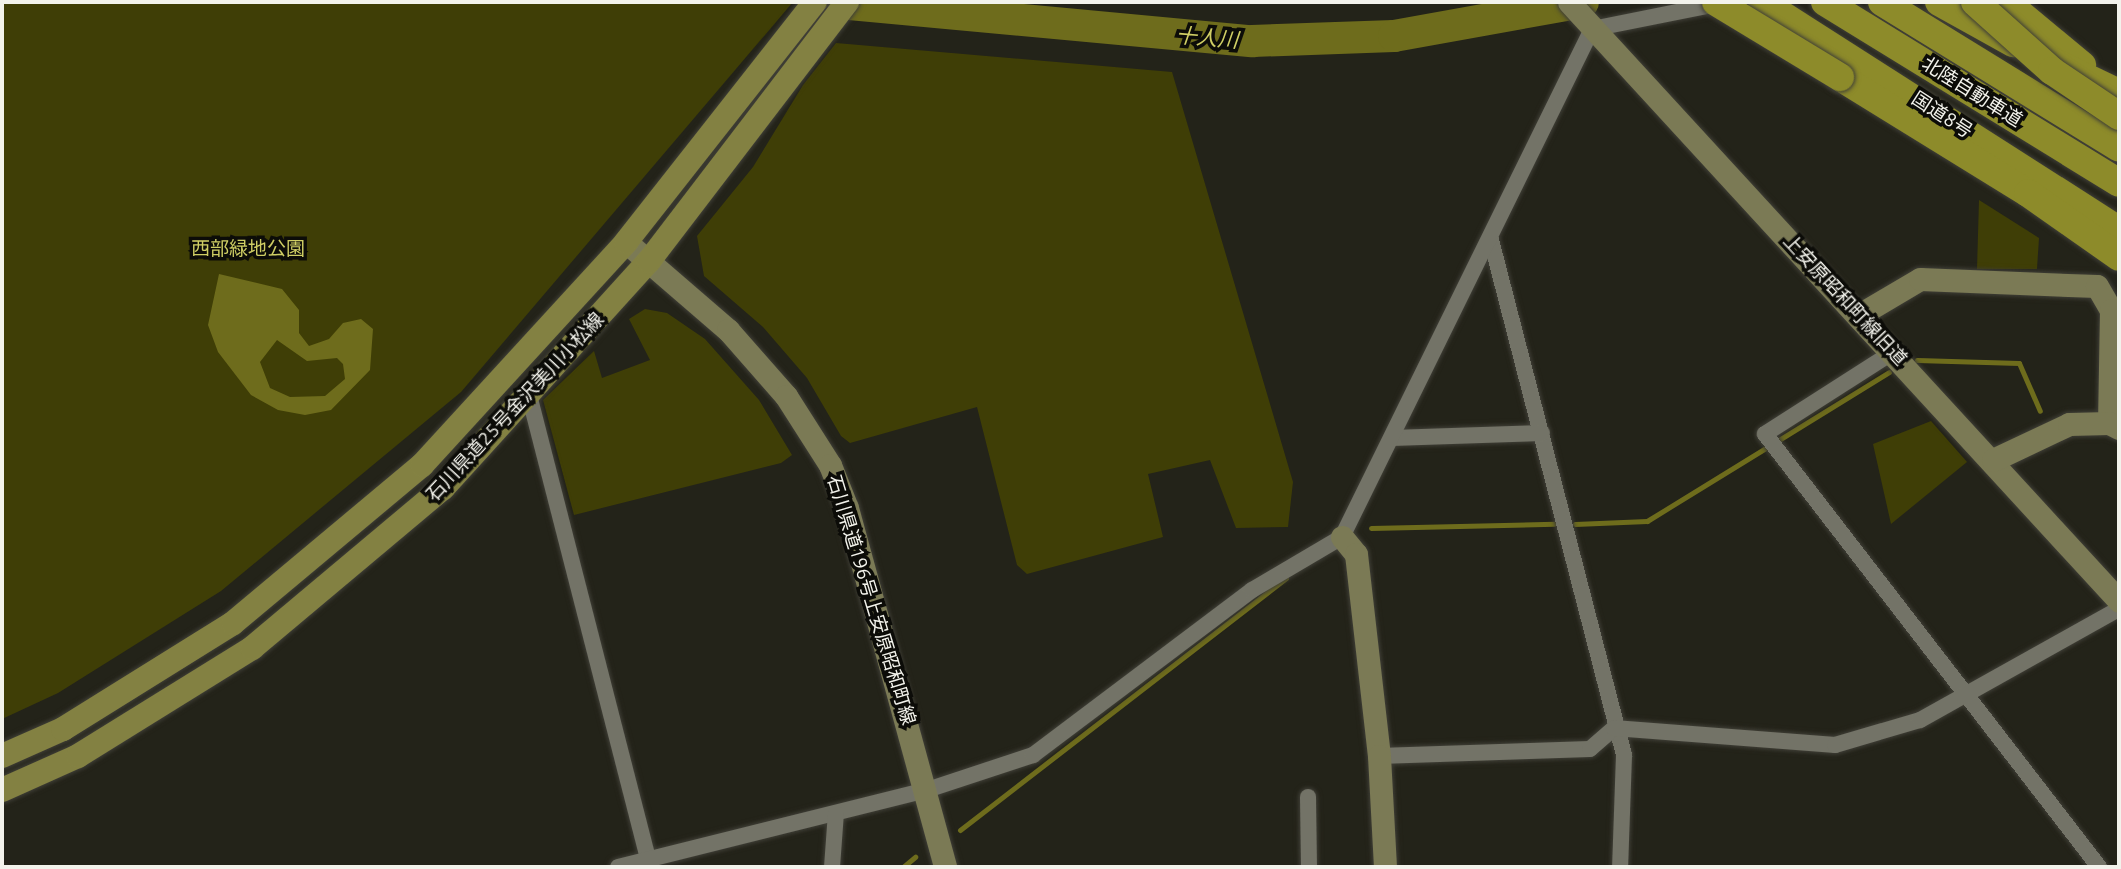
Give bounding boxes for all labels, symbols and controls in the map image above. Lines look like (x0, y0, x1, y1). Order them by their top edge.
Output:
water label: 十人川 (1175, 22, 1239, 52)
street label: 北陸自動車道 (1918, 52, 2026, 132)
street label: 国道8号 (1907, 87, 1977, 143)
street label: 上安原昭和町線旧道 (1778, 230, 1912, 370)
park label: 西部緑地公園 (191, 238, 305, 260)
street label: 石川県道25号金沢美川小松線 (422, 308, 608, 506)
street label: 石川県道196号上安原昭和町線 (822, 472, 920, 728)

